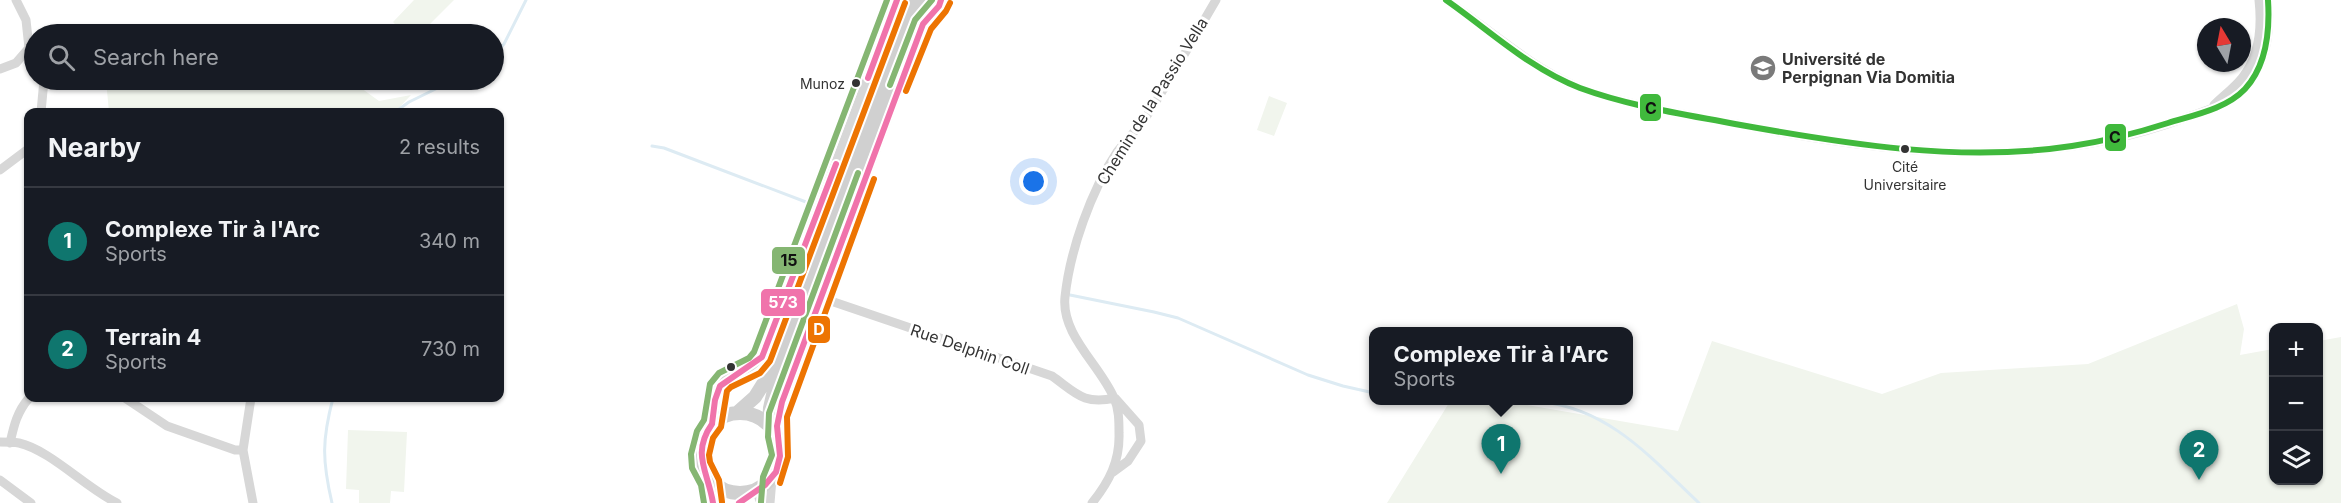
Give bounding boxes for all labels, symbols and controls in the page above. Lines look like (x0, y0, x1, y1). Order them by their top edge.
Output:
street label: Chemin de la Passio Vella (1092, 14, 1212, 188)
north arrow (2197, 18, 2251, 72)
search box (24, 24, 504, 90)
icon: search (45, 41, 78, 74)
text: Search here (93, 44, 219, 70)
place label: Université de Perpignan Via Domitia (1782, 49, 1955, 87)
school or university icon: Université de Perpignan Via Domitia (1748, 53, 1778, 83)
place label: Munoz (800, 75, 845, 92)
marker: Munoz (850, 77, 862, 89)
line badge: C (1639, 93, 1662, 122)
text: C (1645, 98, 1657, 118)
line badge: C (2104, 123, 2127, 152)
text: C (2109, 127, 2121, 147)
text: Nearby (48, 132, 141, 163)
text: 2 results (399, 135, 480, 159)
marker: Cité Universitaire (1899, 143, 1911, 155)
place label: Cité Universitaire (1864, 158, 1947, 193)
your location (1019, 167, 1048, 196)
text: Complexe Tir à l'Arc (105, 216, 320, 242)
text: 1 (63, 229, 72, 253)
text: 340 m (419, 229, 480, 253)
text: Sports (105, 242, 167, 266)
line badge: 15 (771, 246, 806, 275)
text: 15 (780, 250, 798, 270)
line badge: 573 (760, 288, 806, 317)
text: 573 (768, 292, 798, 312)
line badge: D (807, 315, 831, 344)
text: D (813, 319, 825, 339)
street label: Rue Delphin Coll (908, 319, 1032, 379)
map controls (2269, 323, 2323, 485)
button: + (2269, 323, 2323, 377)
text: Terrain 4 (105, 324, 201, 350)
popup (1369, 327, 1633, 405)
text: 2 (61, 337, 74, 361)
text: 730 m (421, 337, 480, 361)
text: Complexe Tir à l'Arc (1393, 341, 1609, 367)
text: Sports (105, 350, 167, 374)
unlabelled marker (725, 361, 737, 373)
text: Sports (1393, 367, 1455, 391)
button: − (2269, 377, 2323, 431)
pin: 1 (1482, 424, 1520, 474)
pin: 2 (2180, 430, 2218, 480)
button: layers (2269, 431, 2323, 485)

